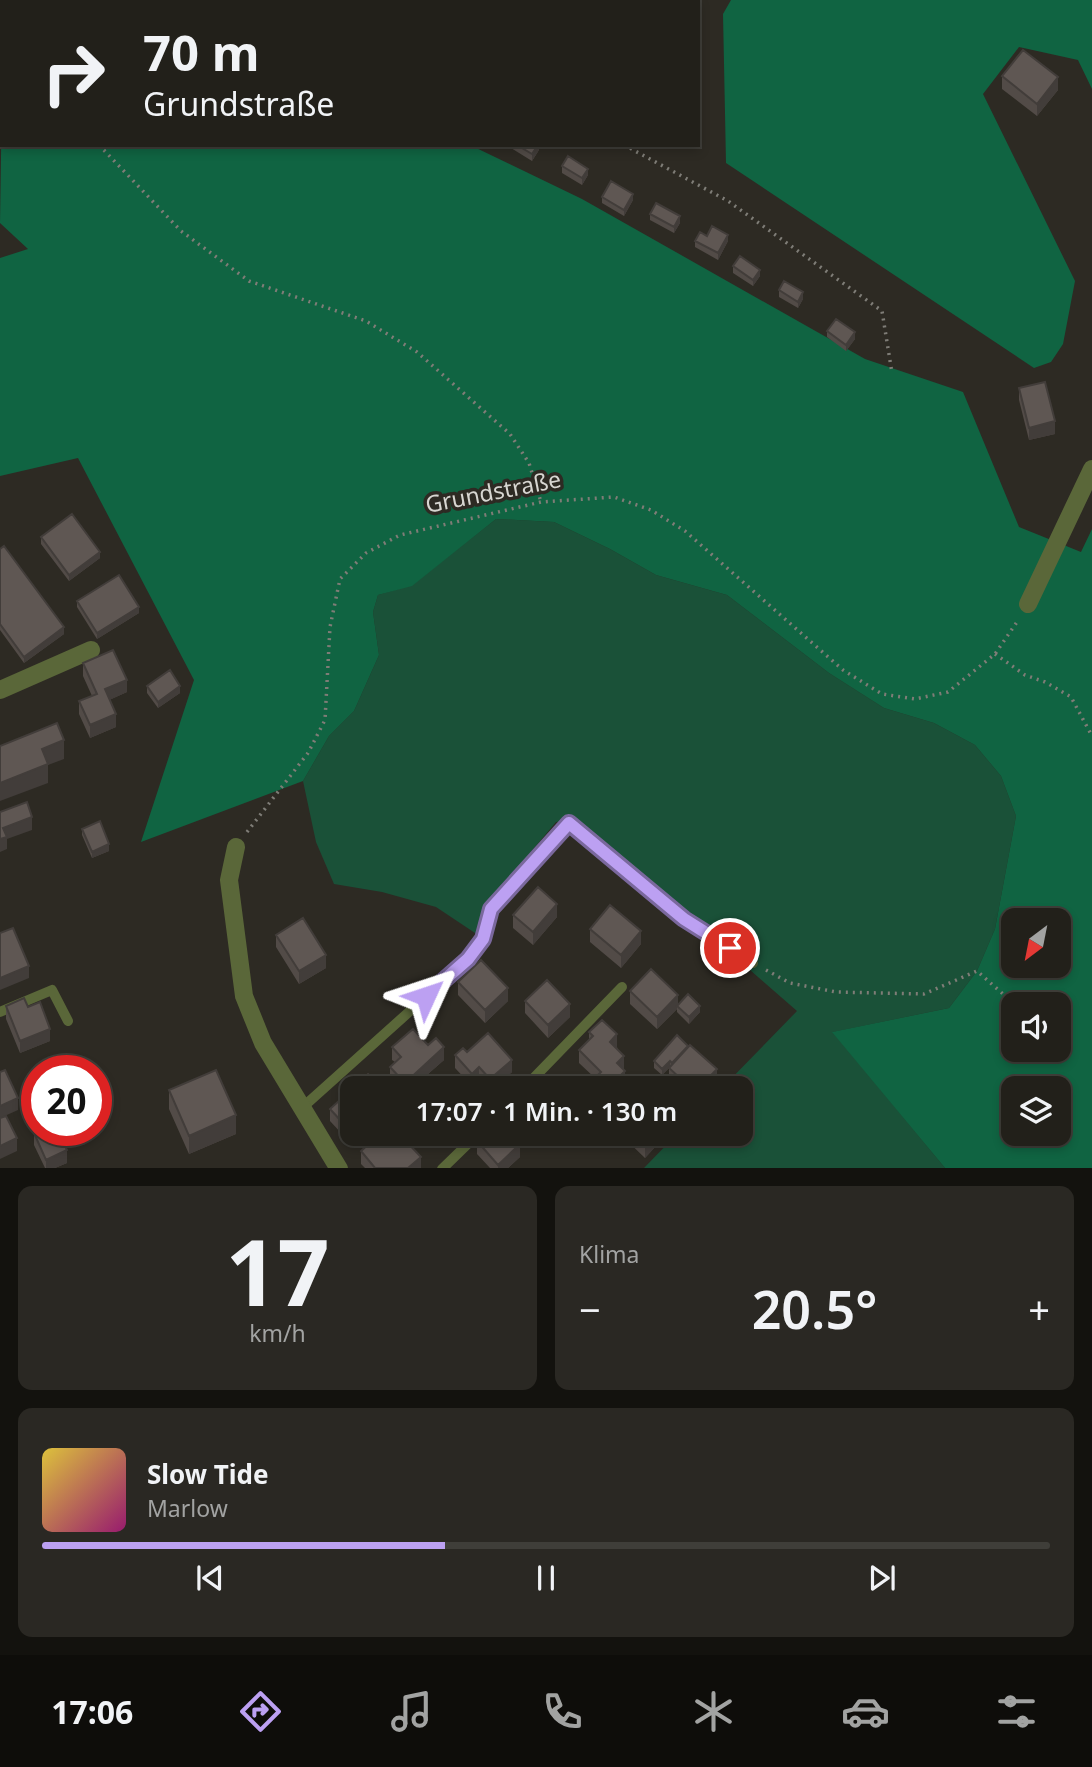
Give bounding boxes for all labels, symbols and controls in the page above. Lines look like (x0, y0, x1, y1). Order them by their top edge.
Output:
text: 70 m (143, 19, 260, 85)
icon: right (28, 28, 119, 119)
text: Grundstraße (143, 82, 334, 125)
street label: Grundstraße (422, 462, 564, 520)
north arrow (1001, 908, 1071, 978)
map controls (1001, 908, 1071, 1146)
pin (700, 918, 760, 978)
icon: arrive (711, 929, 749, 967)
position arrow (389, 959, 463, 1033)
button: sound (1001, 992, 1071, 1062)
speed limit sign: 20 (21, 1055, 112, 1146)
button: layers (1001, 1076, 1071, 1146)
text: 17:07 · 1 Min. · 130 m (416, 1093, 677, 1129)
text: 17 (225, 1209, 330, 1333)
text: Klima (579, 1238, 640, 1270)
text: 20.5° (752, 1273, 877, 1344)
text: − (579, 1283, 601, 1335)
text: + (1028, 1283, 1050, 1335)
text: km/h (249, 1317, 306, 1349)
text: Slow Tide (147, 1456, 269, 1492)
text: Marlow (147, 1492, 228, 1524)
icon: previous (191, 1559, 229, 1597)
icon: pause (527, 1559, 565, 1597)
icon: next (863, 1559, 901, 1597)
icon: directions (236, 1687, 285, 1736)
icon: music (387, 1687, 436, 1736)
icon: phone (538, 1687, 587, 1736)
icon: climate (689, 1687, 738, 1736)
icon: car (841, 1687, 890, 1736)
icon: filters (992, 1687, 1041, 1736)
text: 17:06 (51, 1690, 133, 1733)

